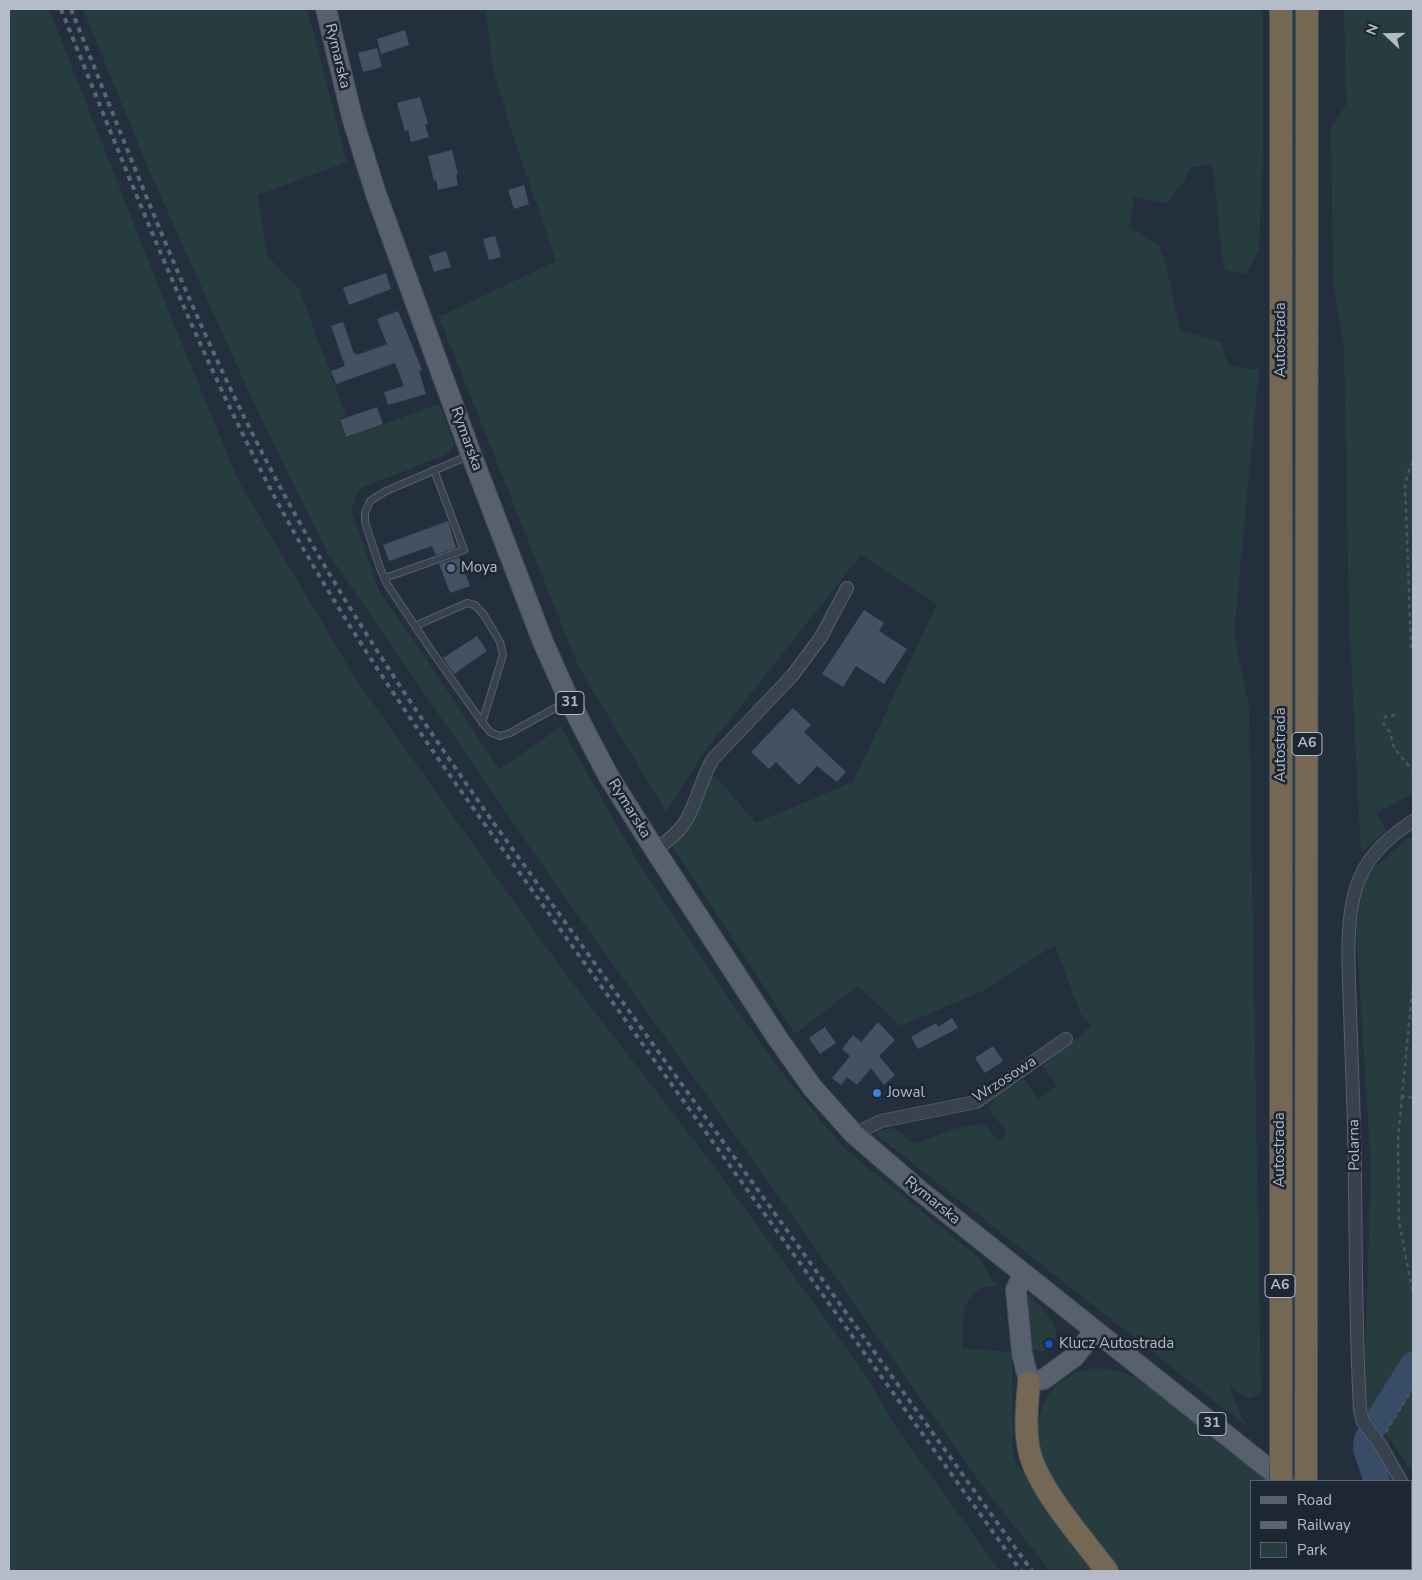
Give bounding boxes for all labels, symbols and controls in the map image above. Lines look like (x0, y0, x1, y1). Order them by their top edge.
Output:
north arrow (1362, 10, 1412, 60)
text: N (1362, 21, 1383, 38)
street label: Rymarska (320, 22, 354, 90)
street label: Autostrada (1272, 302, 1290, 378)
street label: Rymarska (446, 405, 486, 473)
place label: Moya (461, 559, 498, 577)
marker: Moya (445, 562, 457, 574)
road number: 31 (556, 691, 584, 714)
street label: Autostrada (1272, 707, 1290, 783)
road number: A6 (1292, 732, 1322, 756)
street label: Rymarska (604, 776, 654, 842)
street label: Wrzosowa (970, 1053, 1040, 1107)
place label: Jowal (887, 1084, 925, 1102)
marker: Jowal (871, 1087, 883, 1099)
street label: Autostrada (1271, 1112, 1289, 1188)
street label: Polarna (1346, 1119, 1364, 1171)
street label: Rymarska (901, 1173, 963, 1229)
road number: A6 (1265, 1274, 1295, 1298)
place label: Klucz Autostrada (1059, 1335, 1174, 1353)
marker: Klucz Autostrada (1043, 1338, 1055, 1350)
road number: 31 (1198, 1412, 1226, 1436)
legend (1250, 1480, 1412, 1570)
text: Road (1297, 1490, 1332, 1510)
text: Railway (1297, 1515, 1351, 1535)
text: Park (1297, 1540, 1327, 1560)

